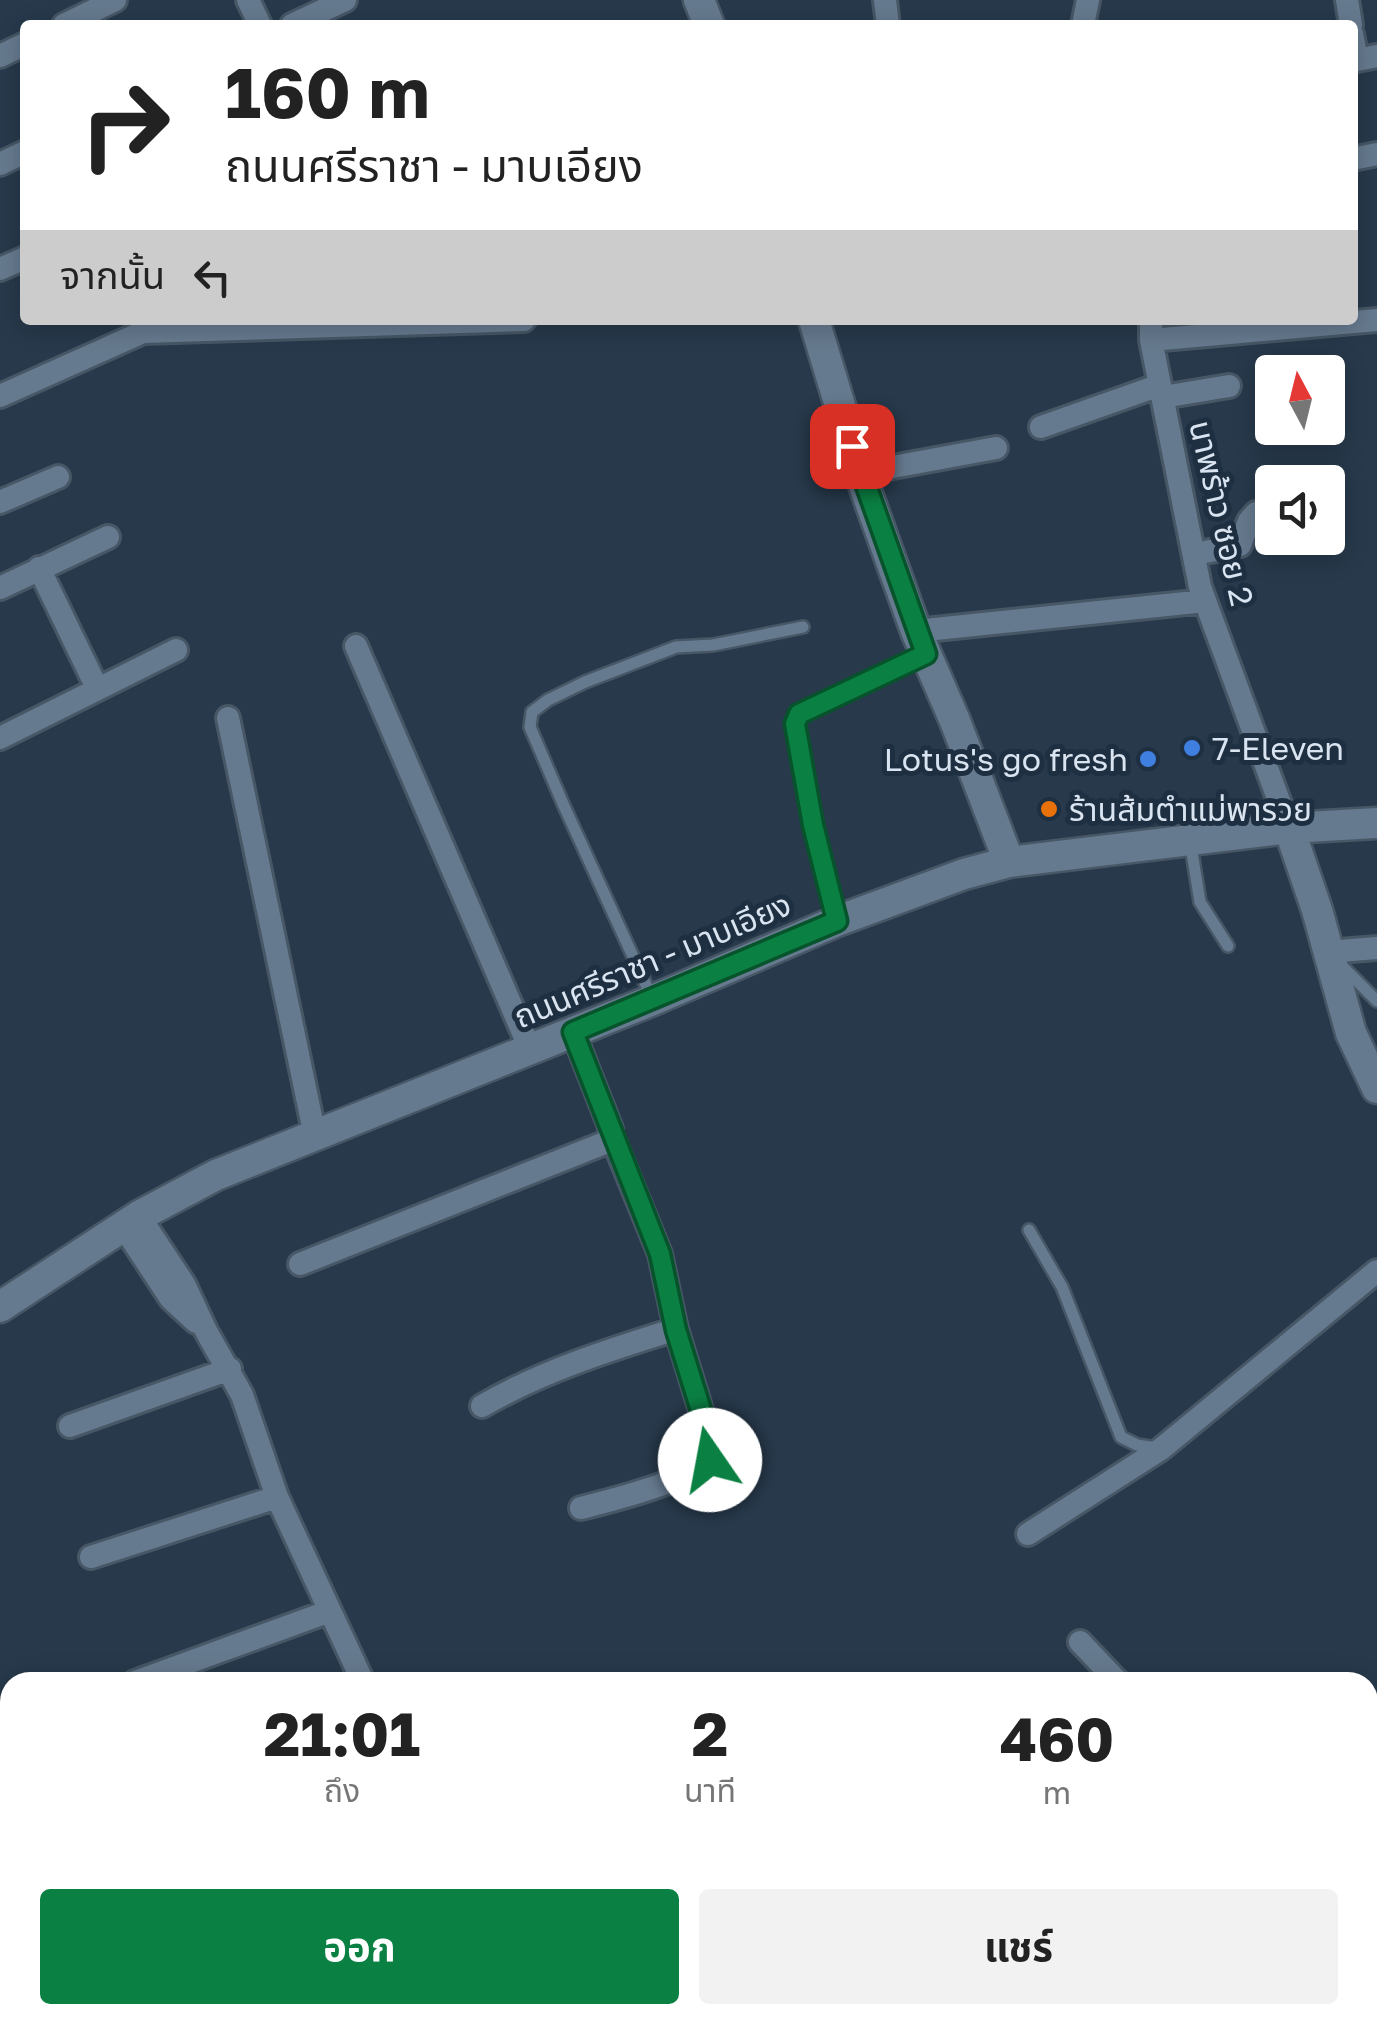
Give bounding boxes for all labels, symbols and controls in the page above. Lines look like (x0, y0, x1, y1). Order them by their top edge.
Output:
text: 160 m (225, 49, 430, 133)
icon: right (60, 60, 190, 190)
text: ถนนศรีราชา - มาบเอียง (225, 138, 643, 192)
icon: left (185, 250, 240, 305)
text: จากนั้น (60, 252, 165, 297)
north arrow (1255, 355, 1345, 445)
map controls (1255, 355, 1345, 555)
pin (810, 404, 895, 489)
street label: นาพร้าว ซอย 2 (1182, 417, 1262, 609)
icon: arrive (825, 419, 880, 474)
button: sound (1255, 465, 1345, 555)
place label: 7-Eleven (1212, 729, 1344, 767)
marker: 7-Eleven (1181, 737, 1203, 759)
place label: Lotus's go fresh (884, 740, 1128, 778)
marker: Lotus's go fresh (1137, 748, 1159, 770)
place label: ร้านส้มตำแม่พารวย (1069, 790, 1312, 828)
marker: ร้านส้มตำแม่พารวย (1038, 798, 1060, 820)
street label: ถนนศรีราชา - มาบเอียง (508, 884, 796, 1036)
position arrow (658, 1408, 762, 1512)
text: 21:01 (264, 1697, 420, 1769)
text: 2 (692, 1697, 728, 1769)
text: 460 (1000, 1702, 1114, 1774)
text: ถึง (324, 1771, 360, 1809)
text: นาที (684, 1771, 736, 1809)
text: m (1043, 1773, 1071, 1811)
button: ออก (40, 1889, 679, 2004)
button: แชร์ (699, 1889, 1338, 2004)

